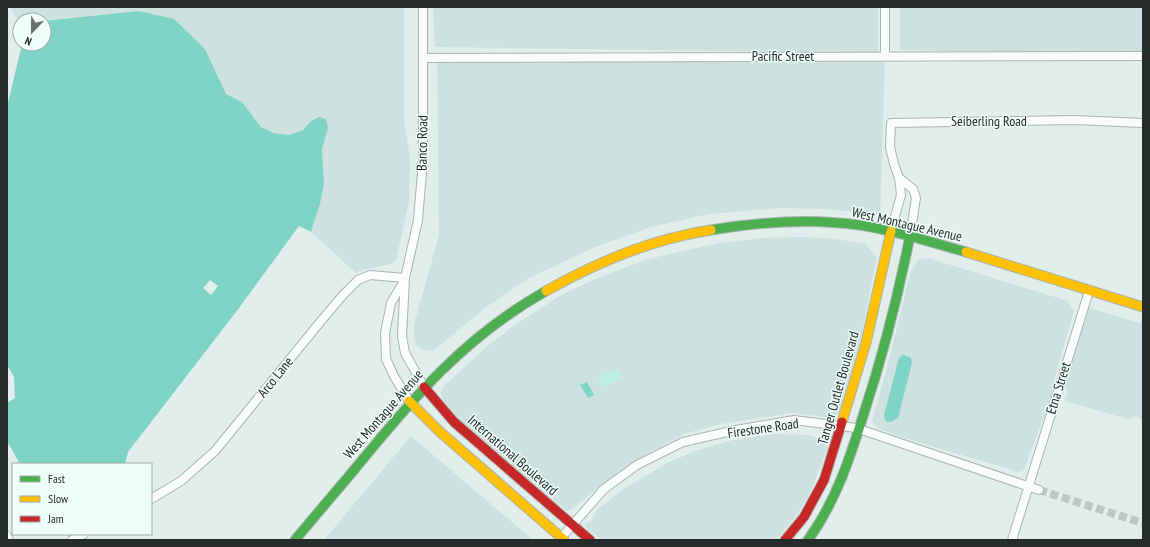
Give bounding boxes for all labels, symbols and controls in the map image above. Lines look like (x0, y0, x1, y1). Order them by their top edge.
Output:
north arrow (12, 12, 52, 52)
text: N (23, 34, 34, 49)
street label: Pacific Street (752, 47, 814, 65)
street label: Seiberling Road (951, 112, 1027, 130)
street label: Banco Road (413, 115, 431, 171)
street label: West Montague Avenue (850, 203, 964, 245)
street label: Tanger Outlet Boulevard (813, 329, 863, 447)
street label: Arco Lane (253, 353, 297, 401)
street label: Etna Street (1042, 360, 1074, 416)
street label: West Montague Avenue (339, 365, 427, 462)
street label: International Boulevard (464, 411, 562, 499)
street label: Firestone Road (726, 414, 800, 442)
legend (12, 463, 152, 535)
text: Fast (48, 471, 66, 486)
text: Slow (48, 491, 69, 506)
text: Jam (47, 511, 64, 526)

